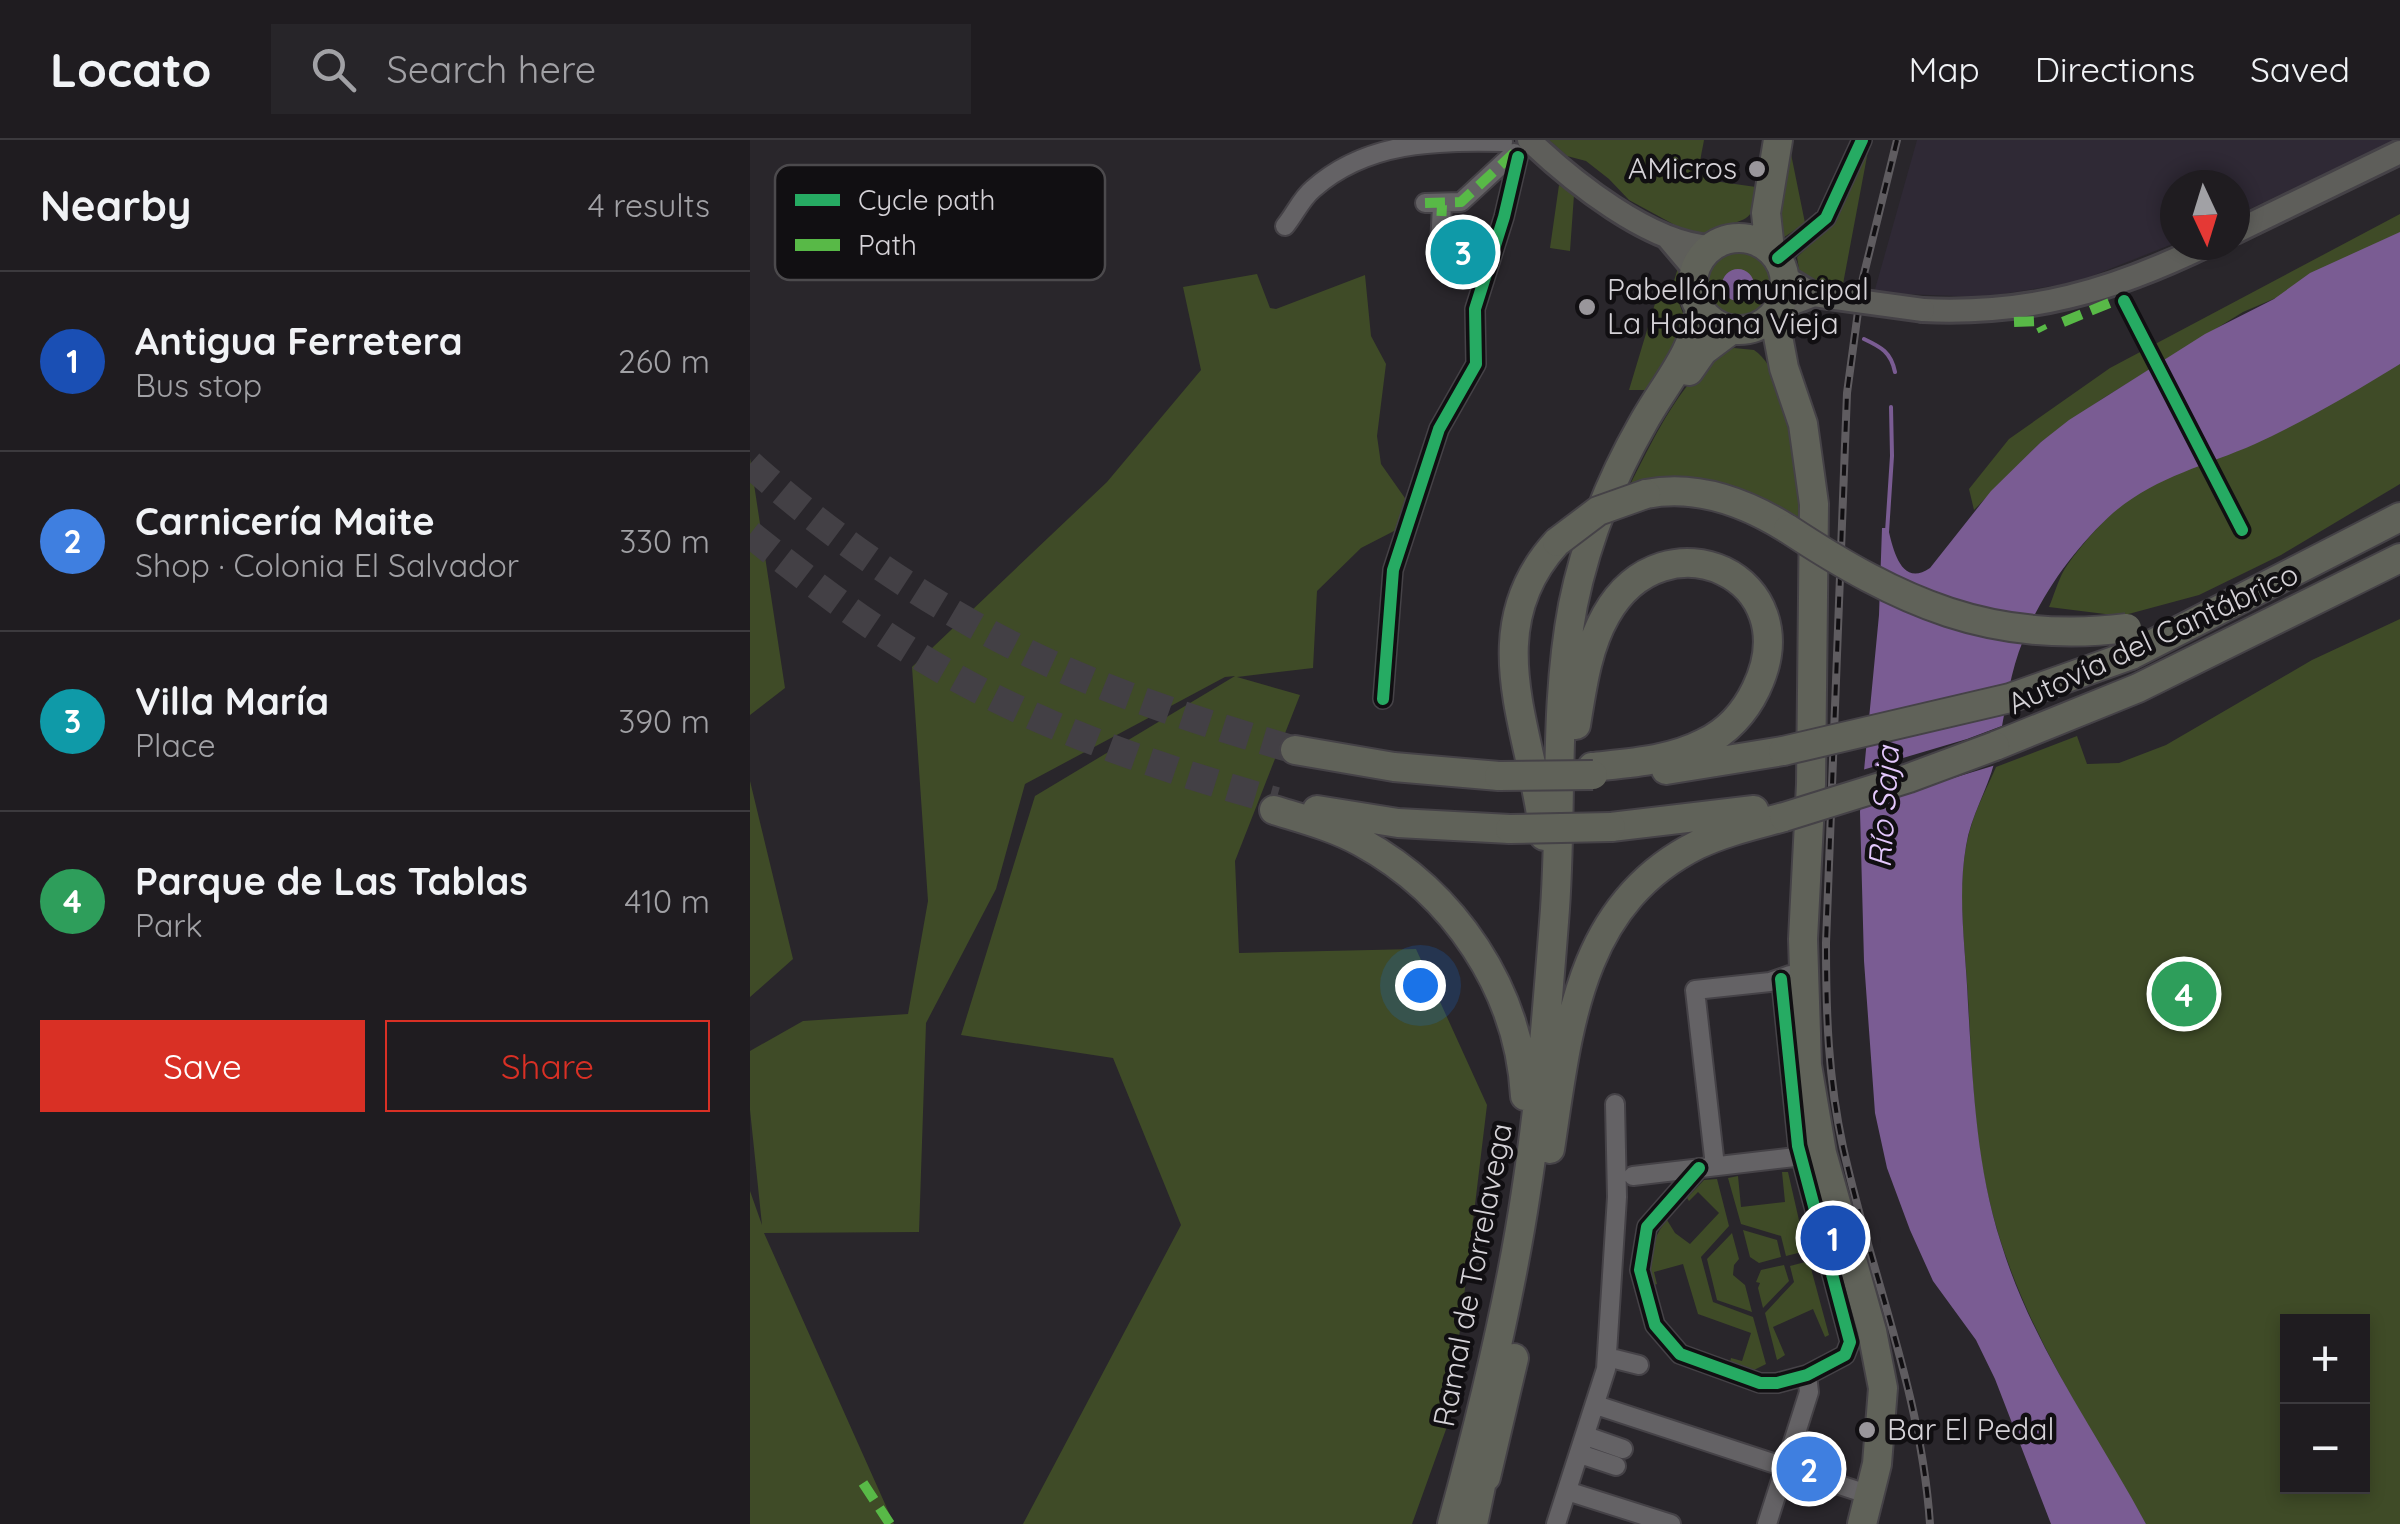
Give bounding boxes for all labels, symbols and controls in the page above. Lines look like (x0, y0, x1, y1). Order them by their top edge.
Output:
search box (271, 24, 971, 114)
text: Locato (50, 39, 211, 99)
icon: search (306, 42, 361, 97)
text: Search here (386, 45, 596, 93)
text: Map (1908, 47, 1980, 91)
text: Directions (2035, 47, 2195, 91)
text: Saved (2250, 47, 2350, 91)
place label: AMicros (1628, 149, 1737, 187)
marker: AMicros (1746, 158, 1768, 180)
legend (775, 165, 1105, 280)
north arrow (2160, 170, 2250, 260)
text: Nearby (40, 179, 191, 232)
text: Cycle path (858, 182, 996, 217)
text: 4 results (588, 185, 710, 225)
pin: 3 (1430, 214, 1496, 290)
text: Path (858, 227, 917, 262)
place label: Pabellón municipal La Habana Vieja (1607, 270, 1869, 342)
marker: Pabellón municipal La Habana Vieja (1576, 296, 1598, 318)
text: Antigua Ferretera (135, 317, 463, 365)
text: 1 (66, 341, 79, 381)
text: 260 m (618, 341, 710, 381)
text: Bus stop (135, 365, 262, 405)
text: Carnicería Maite (135, 497, 435, 545)
text: 2 (63, 521, 82, 561)
text: 330 m (620, 521, 710, 561)
text: Shop · Colonia El Salvador (135, 545, 519, 585)
street label: Autovía del Cantábrico (2001, 554, 2304, 722)
text: Villa María (135, 677, 329, 725)
text: 3 (64, 701, 81, 741)
text: 390 m (618, 701, 710, 741)
text: Place (135, 725, 215, 765)
water label: Río Saja (1859, 743, 1907, 869)
text: Parque de Las Tablas (135, 857, 528, 905)
text: 4 (63, 881, 82, 921)
text: 410 m (625, 881, 710, 921)
text: Park (135, 905, 203, 945)
pin: 4 (2152, 956, 2216, 1032)
your location (1395, 960, 1446, 1011)
button: Save (40, 1020, 365, 1112)
button: Share (385, 1020, 710, 1112)
street label: Ramal de Torrelavega (1424, 1120, 1520, 1430)
pin: 1 (1800, 1200, 1866, 1276)
map controls (2280, 1314, 2370, 1494)
button: + (2280, 1314, 2370, 1404)
button: − (2280, 1404, 2370, 1494)
place label: Bar El Pedal (1887, 1410, 2054, 1448)
marker: Bar El Pedal (1856, 1419, 1878, 1441)
pin: 2 (1776, 1432, 1842, 1506)

